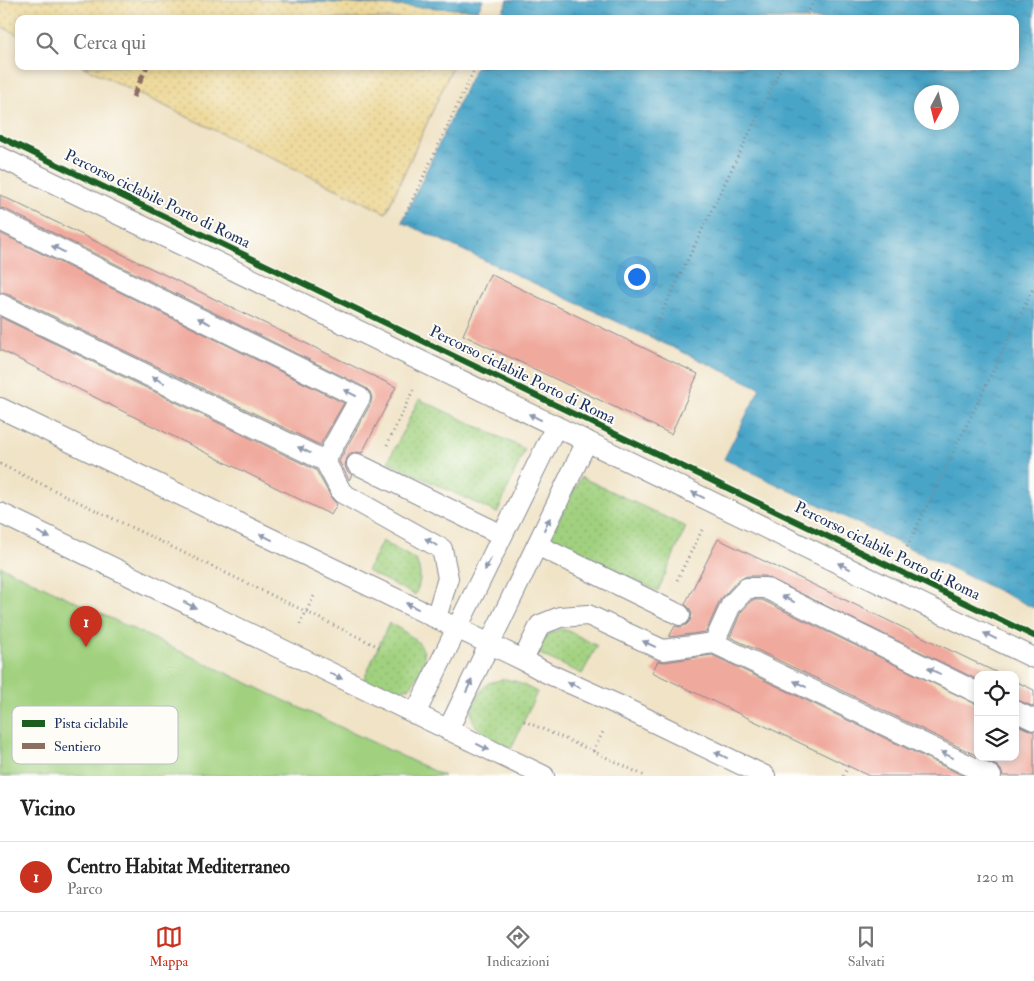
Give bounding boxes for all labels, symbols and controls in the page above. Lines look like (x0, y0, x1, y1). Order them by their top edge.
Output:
search box (15, 15, 1019, 70)
icon: search (33, 29, 61, 57)
text: Cerca qui (73, 31, 146, 55)
north arrow (914, 85, 959, 130)
street label: Percorso ciclabile Porto di Roma (61, 145, 254, 253)
one-way arrow (51, 244, 65, 252)
your location (624, 264, 650, 290)
one-way arrow (197, 316, 211, 324)
street label: Percorso ciclabile Porto di Roma (426, 321, 619, 429)
one-way arrow (150, 375, 165, 384)
one-way arrow (342, 389, 357, 397)
one-way arrow (528, 412, 543, 421)
one-way arrow (297, 446, 311, 454)
one-way arrow (690, 491, 705, 499)
street label: Percorso ciclabile Porto di Roma (791, 497, 984, 605)
one-way arrow (544, 517, 552, 531)
one-way arrow (37, 531, 51, 539)
one-way arrow (259, 532, 273, 540)
one-way arrow (425, 538, 438, 547)
one-way arrow (484, 557, 492, 572)
one-way arrow (837, 561, 851, 569)
one-way arrow (781, 595, 795, 603)
one-way arrow (183, 602, 197, 610)
one-way arrow (405, 602, 420, 611)
pin: 1 (70, 606, 102, 647)
one-way arrow (983, 632, 997, 640)
one-way arrow (642, 639, 656, 647)
one-way arrow (927, 667, 941, 675)
map controls (974, 671, 1019, 761)
button: locate (974, 671, 1019, 716)
one-way arrow (329, 672, 344, 680)
one-way arrow (466, 679, 474, 693)
one-way arrow (793, 680, 808, 689)
one-way arrow (567, 681, 581, 689)
legend (12, 706, 178, 764)
text: Pista ciclabile (54, 715, 128, 732)
button: layers (974, 716, 1019, 761)
text: Sentiero (54, 738, 101, 755)
one-way arrow (476, 743, 490, 751)
one-way arrow (714, 751, 728, 759)
one-way arrow (940, 751, 954, 759)
text: Vicino (20, 795, 75, 822)
text: Centro Habitat Mediterraneo (67, 855, 290, 879)
text: 1 (33, 867, 39, 887)
text: 120 m (976, 867, 1014, 887)
text: Parco (67, 879, 103, 899)
tab: Mappa (149, 923, 188, 970)
tab: Indicazioni (487, 923, 549, 970)
tab: Salvati (848, 923, 885, 970)

